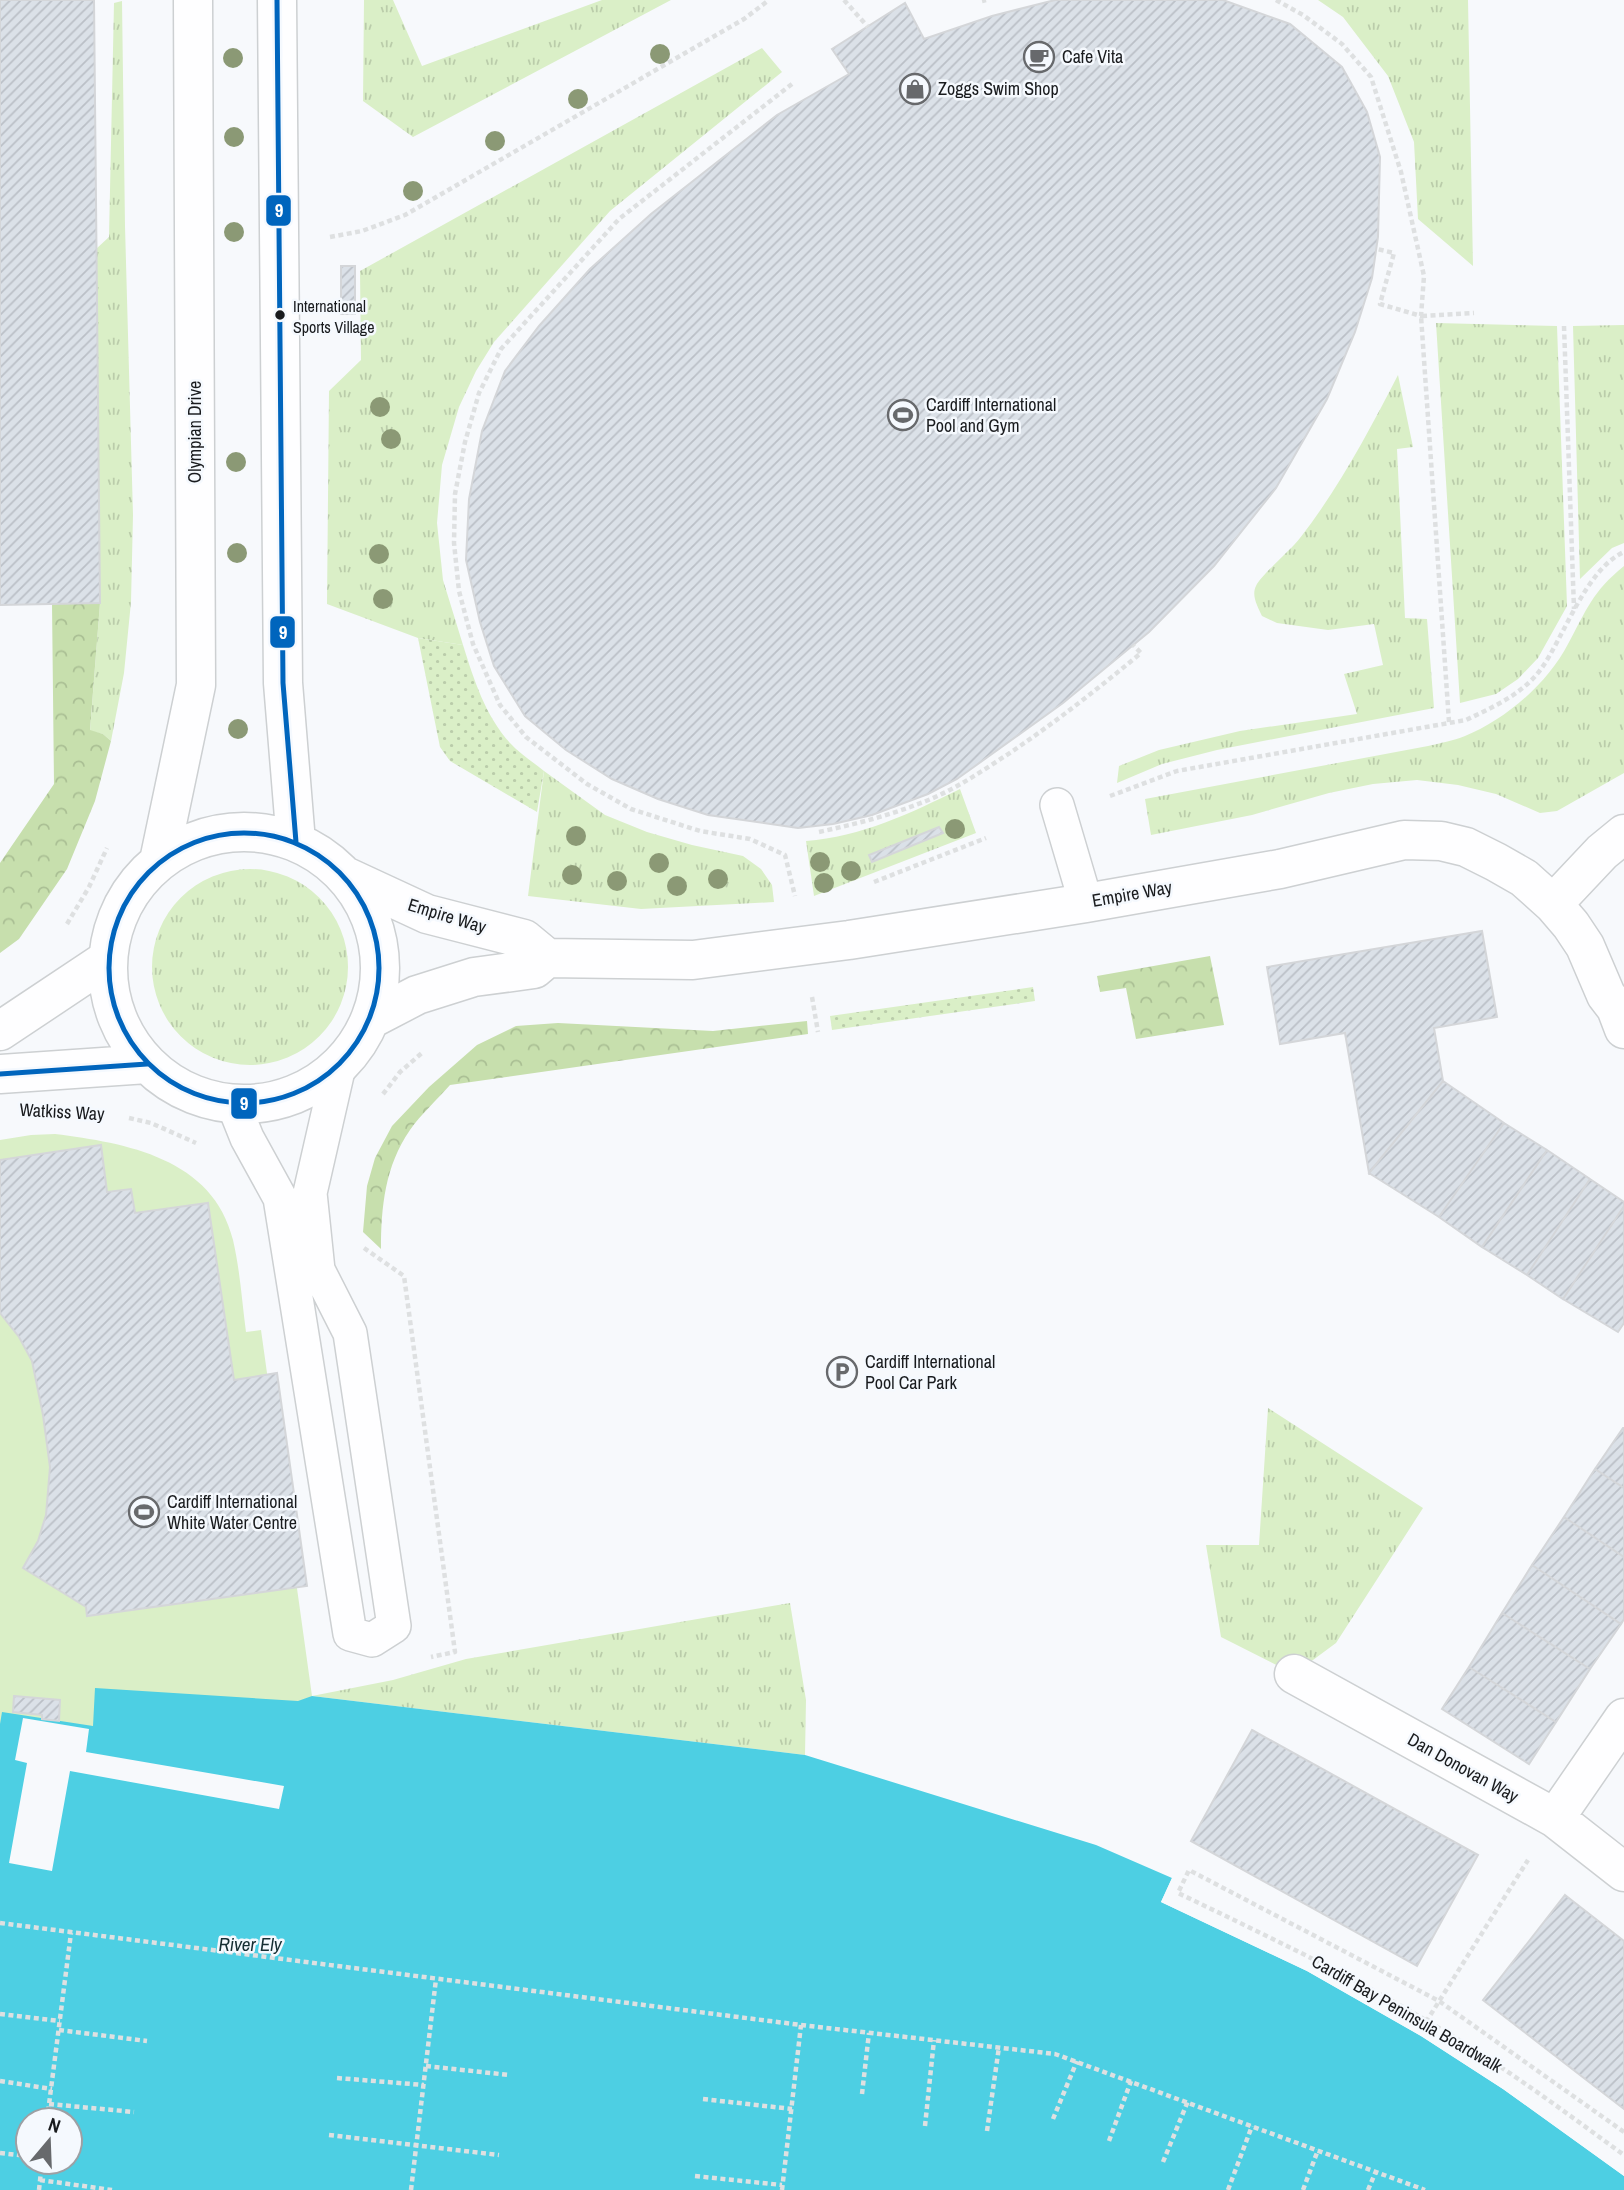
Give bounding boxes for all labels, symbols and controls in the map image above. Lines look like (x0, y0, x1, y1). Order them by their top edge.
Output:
cafe icon: Cafe Vita (1022, 40, 1056, 74)
place label: Cafe Vita (1062, 44, 1123, 69)
shop icon: Zoggs Swim Shop (898, 72, 932, 106)
place label: Zoggs Swim Shop (938, 76, 1059, 101)
line badge: 9 (265, 194, 292, 227)
text: 9 (275, 197, 284, 223)
place label: International Sports Village (293, 295, 374, 338)
marker: International Sports Village (273, 308, 287, 322)
street label: Olympian Drive (182, 381, 207, 483)
place label: Cardiff International Pool and Gym (926, 392, 1056, 438)
sports icon: Cardiff International Pool and Gym (886, 398, 920, 432)
line badge: 9 (269, 615, 296, 649)
text: 9 (279, 619, 288, 645)
street label: Empire Way (1090, 874, 1174, 913)
street label: Empire Way (405, 892, 490, 939)
line badge: 9 (230, 1087, 258, 1120)
text: 9 (240, 1090, 249, 1116)
street label: Watkiss Way (19, 1097, 106, 1126)
place label: Cardiff International Pool Car Park (865, 1349, 995, 1395)
parking icon: Cardiff International Pool Car Park (825, 1355, 859, 1389)
place label: Cardiff International White Water Centre (167, 1489, 297, 1535)
sports icon: Cardiff International White Water Centre (127, 1495, 161, 1529)
street label: Dan Donovan Way (1403, 1727, 1524, 1809)
water label: River Ely (218, 1931, 283, 1957)
street label: Cardiff Bay Peninsula Boardwalk (1307, 1949, 1508, 2079)
north arrow (14, 2106, 84, 2176)
text: N (45, 2111, 64, 2139)

